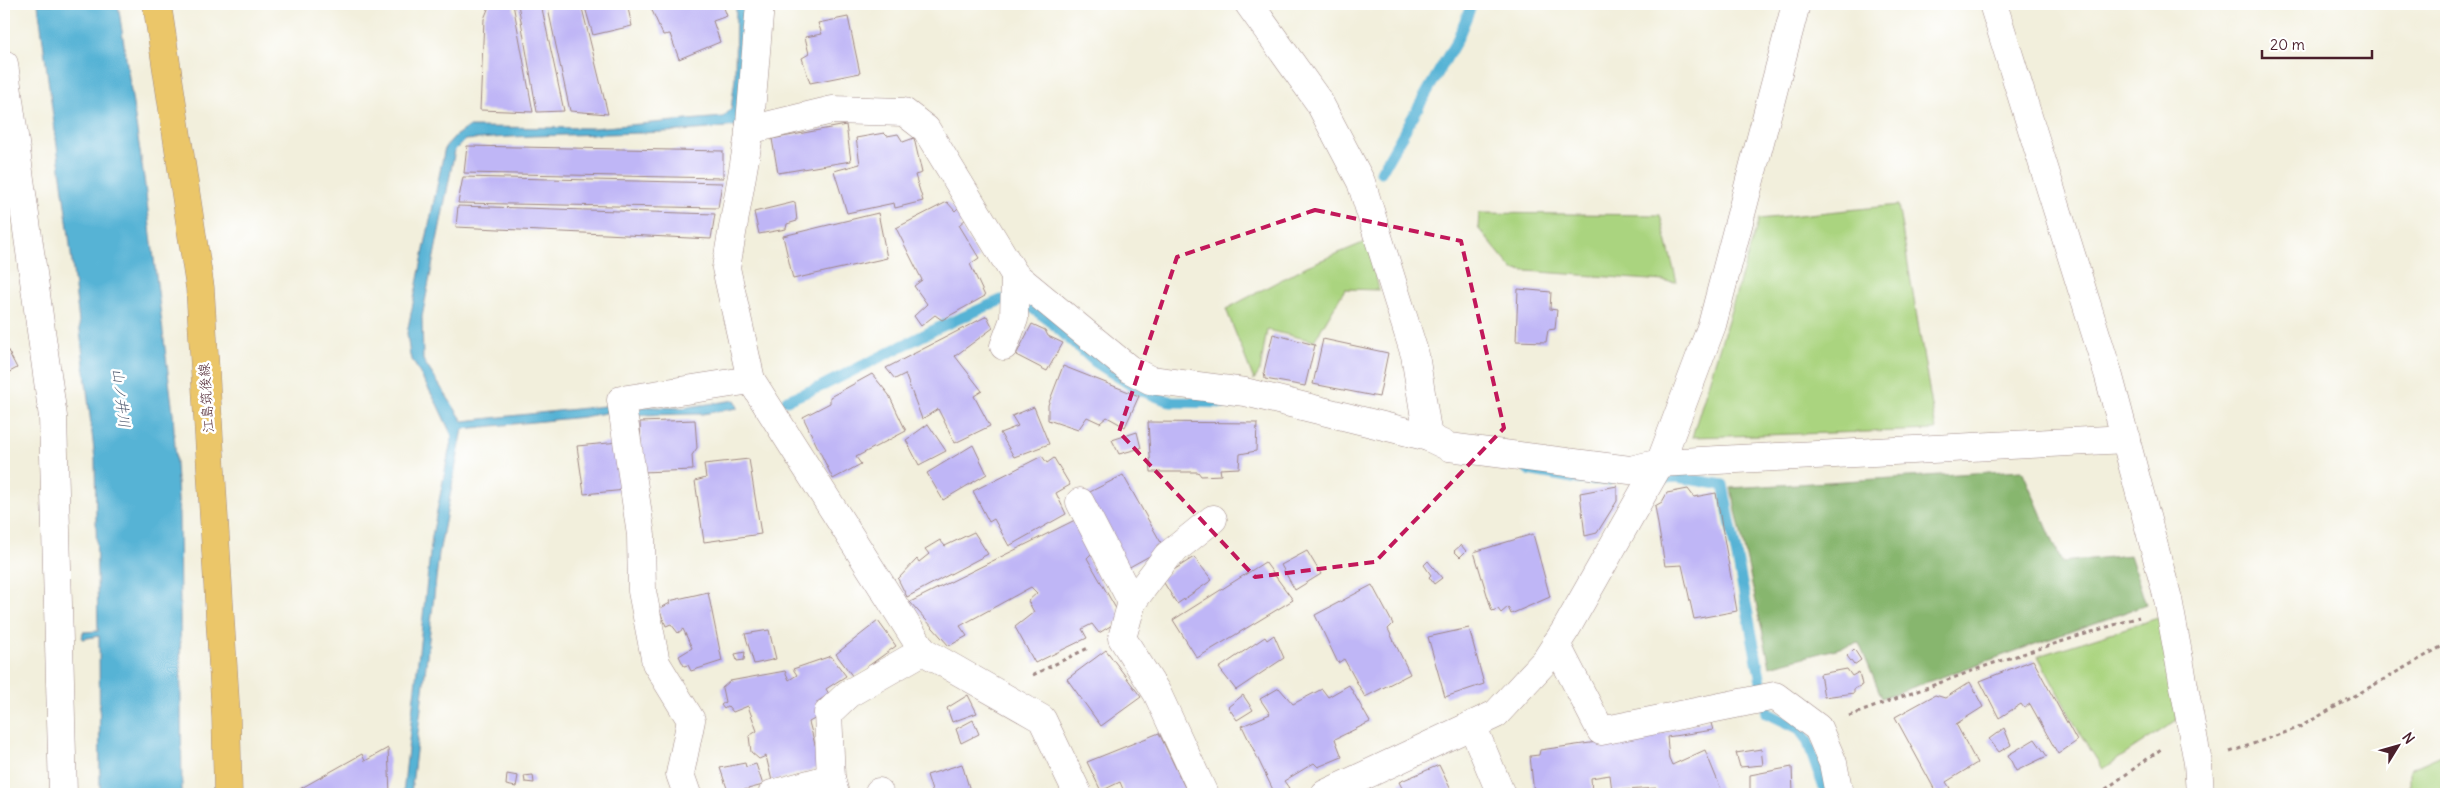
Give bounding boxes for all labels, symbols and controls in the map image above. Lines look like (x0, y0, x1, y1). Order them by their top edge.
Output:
scale bar (2262, 28, 2372, 60)
text: 20 m (2270, 35, 2305, 54)
street label: 江島筑後線 (195, 362, 217, 434)
water label: 山ノ井川 (108, 367, 135, 429)
north arrow (2372, 720, 2422, 770)
text: N (2398, 729, 2418, 747)

